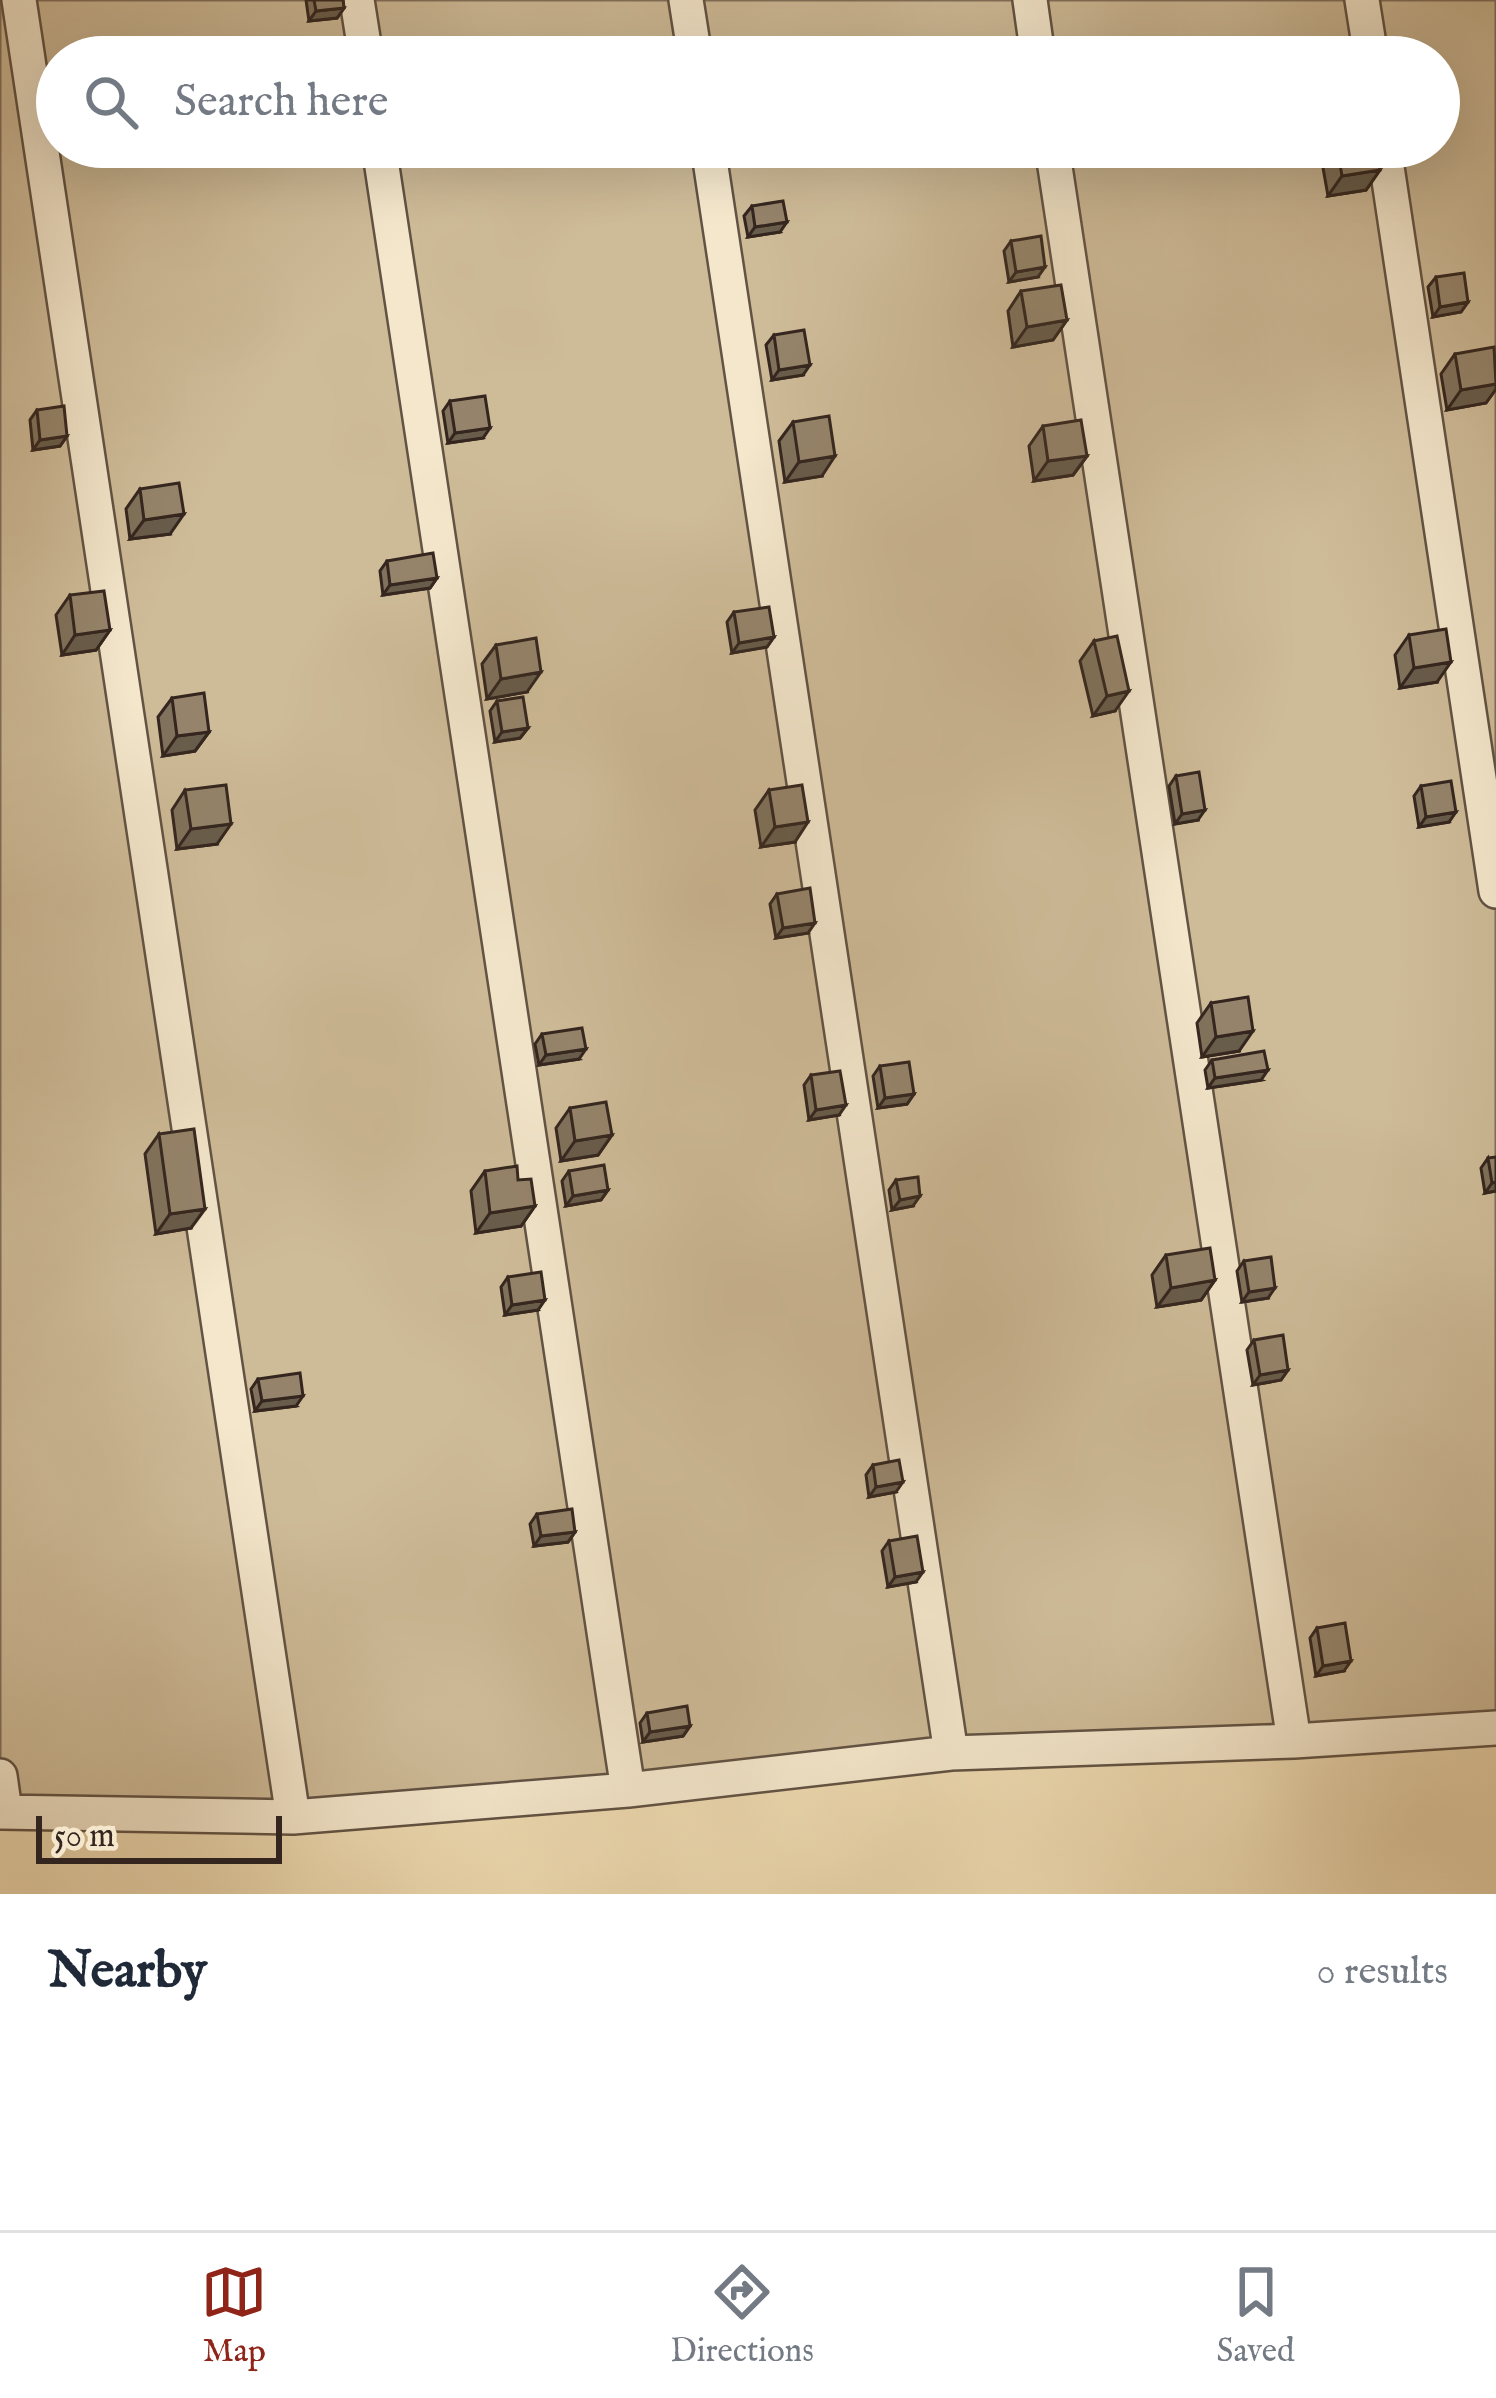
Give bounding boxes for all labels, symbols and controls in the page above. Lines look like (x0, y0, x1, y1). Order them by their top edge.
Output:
search box (36, 36, 1460, 168)
icon: search (78, 69, 144, 135)
text: Search here (174, 74, 388, 131)
scale bar (36, 1810, 282, 1863)
text: 50 m (54, 1816, 115, 1858)
text: Nearby (48, 1940, 207, 2005)
text: 0 results (1316, 1948, 1448, 1997)
tab: Map (201, 2259, 267, 2373)
tab: Directions (670, 2259, 814, 2373)
tab: Saved (1217, 2259, 1295, 2373)

